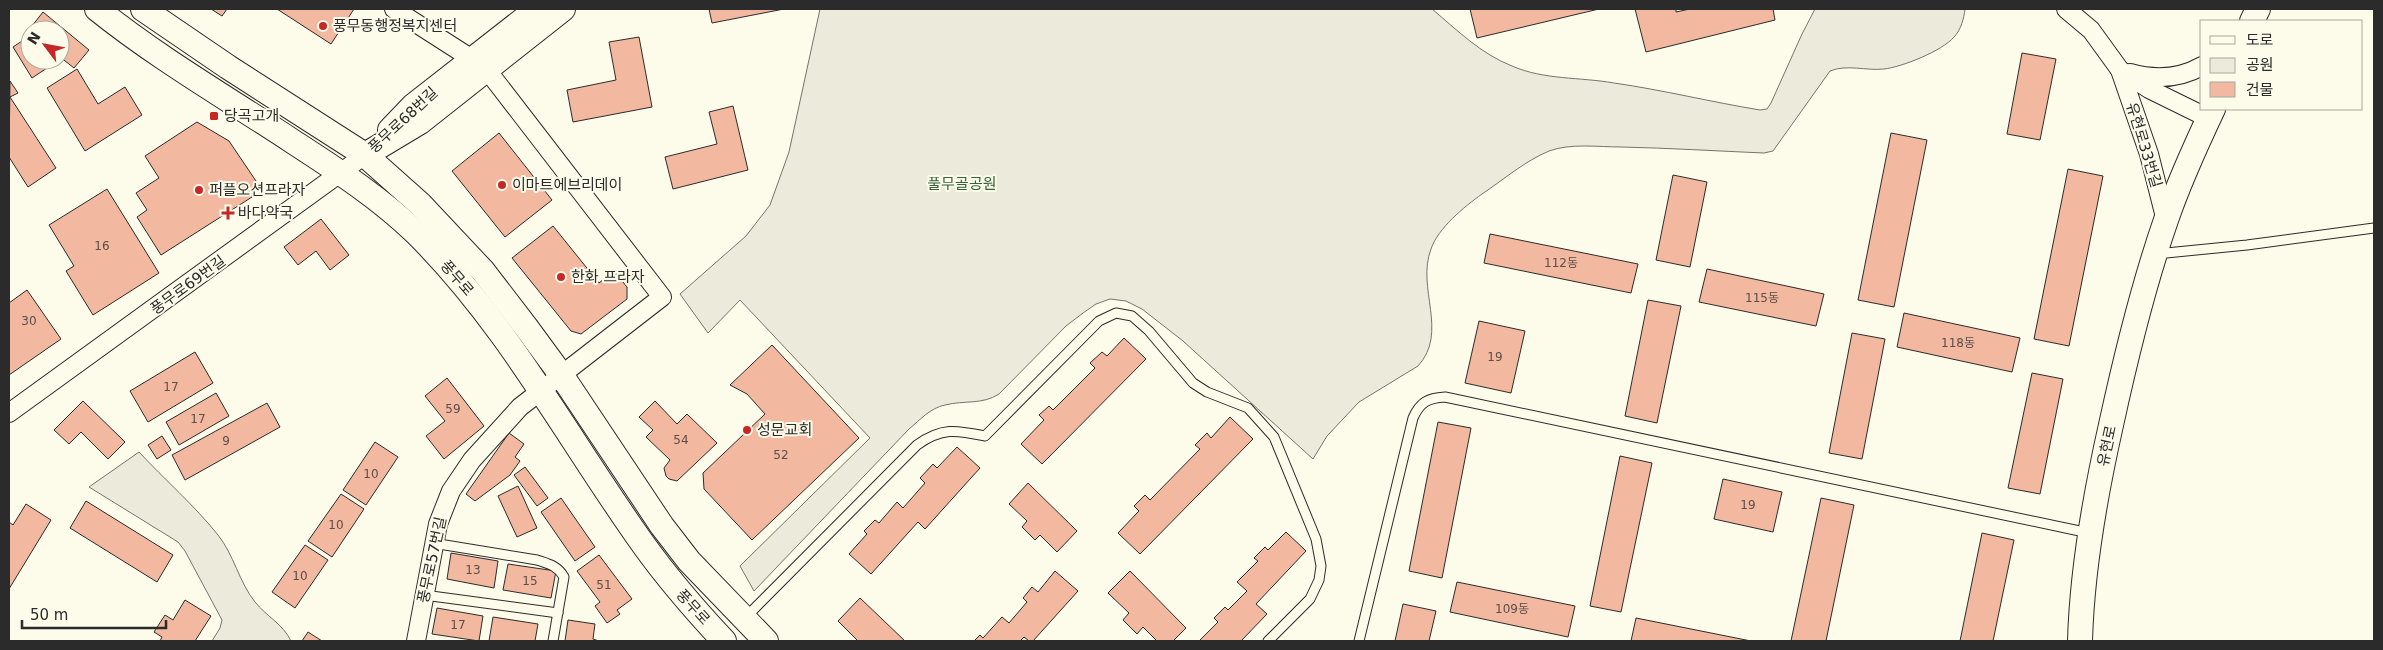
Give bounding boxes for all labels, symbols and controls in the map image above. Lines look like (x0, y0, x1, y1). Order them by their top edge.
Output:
place label: 풍무동행정복지센터 (333, 17, 457, 35)
north arrow (20, 20, 70, 70)
marker: 풍무동행정복지센터 (317, 20, 329, 32)
legend (2200, 20, 2363, 110)
text: N (24, 29, 44, 47)
text: 도로 (2246, 31, 2274, 49)
text: 공원 (2246, 56, 2274, 74)
text: 건물 (2246, 81, 2274, 99)
street label: 풍무로68번길 (365, 83, 441, 157)
street label: 유현로33번길 (2123, 100, 2165, 190)
place label: 당곡고개 (224, 107, 279, 125)
marker: 당곡고개 (208, 110, 220, 122)
park label: 풀무골공원 (927, 175, 997, 193)
place label: 이마트에브리데이 (512, 176, 622, 194)
marker: 이마트에브리데이 (496, 179, 508, 191)
place label: 퍼플오션프라자 (209, 181, 306, 199)
marker: 퍼플오션프라자 (193, 184, 205, 196)
place label: 바다약국 (238, 204, 293, 222)
marker: 바다약국 (222, 207, 234, 219)
house number: 16 (94, 239, 110, 253)
street label: 풍무로69번길 (147, 252, 229, 318)
street label: 풍무로 (437, 256, 477, 300)
house number: 112동 (1544, 256, 1578, 270)
place label: 한화 프라자 (571, 268, 645, 286)
marker: 한화 프라자 (555, 271, 567, 283)
house number: 115동 (1745, 291, 1779, 305)
house number: 30 (21, 314, 37, 328)
house number: 118동 (1941, 336, 1975, 350)
house number: 19 (1487, 350, 1503, 364)
house number: 17 (163, 380, 179, 394)
house number: 59 (445, 402, 461, 416)
house number: 17 (190, 412, 206, 426)
place label: 성문교회 (757, 421, 812, 439)
marker: 성문교회 (741, 424, 753, 436)
street label: 유현로 (2094, 424, 2120, 468)
house number: 54 (673, 433, 689, 447)
house number: 9 (222, 434, 230, 448)
house number: 52 (773, 448, 789, 462)
house number: 10 (363, 467, 379, 481)
house number: 19 (1740, 498, 1756, 512)
street label: 풍무로57번길 (414, 515, 450, 605)
house number: 10 (328, 518, 344, 532)
house number: 13 (465, 563, 481, 577)
house number: 10 (292, 569, 308, 583)
house number: 15 (522, 574, 538, 588)
house number: 51 (596, 578, 612, 592)
street label: 풍무로 (672, 586, 714, 628)
scale bar (22, 598, 166, 630)
house number: 109동 (1495, 602, 1529, 616)
text: 50 m (30, 606, 68, 624)
house number: 17 (450, 618, 466, 632)

